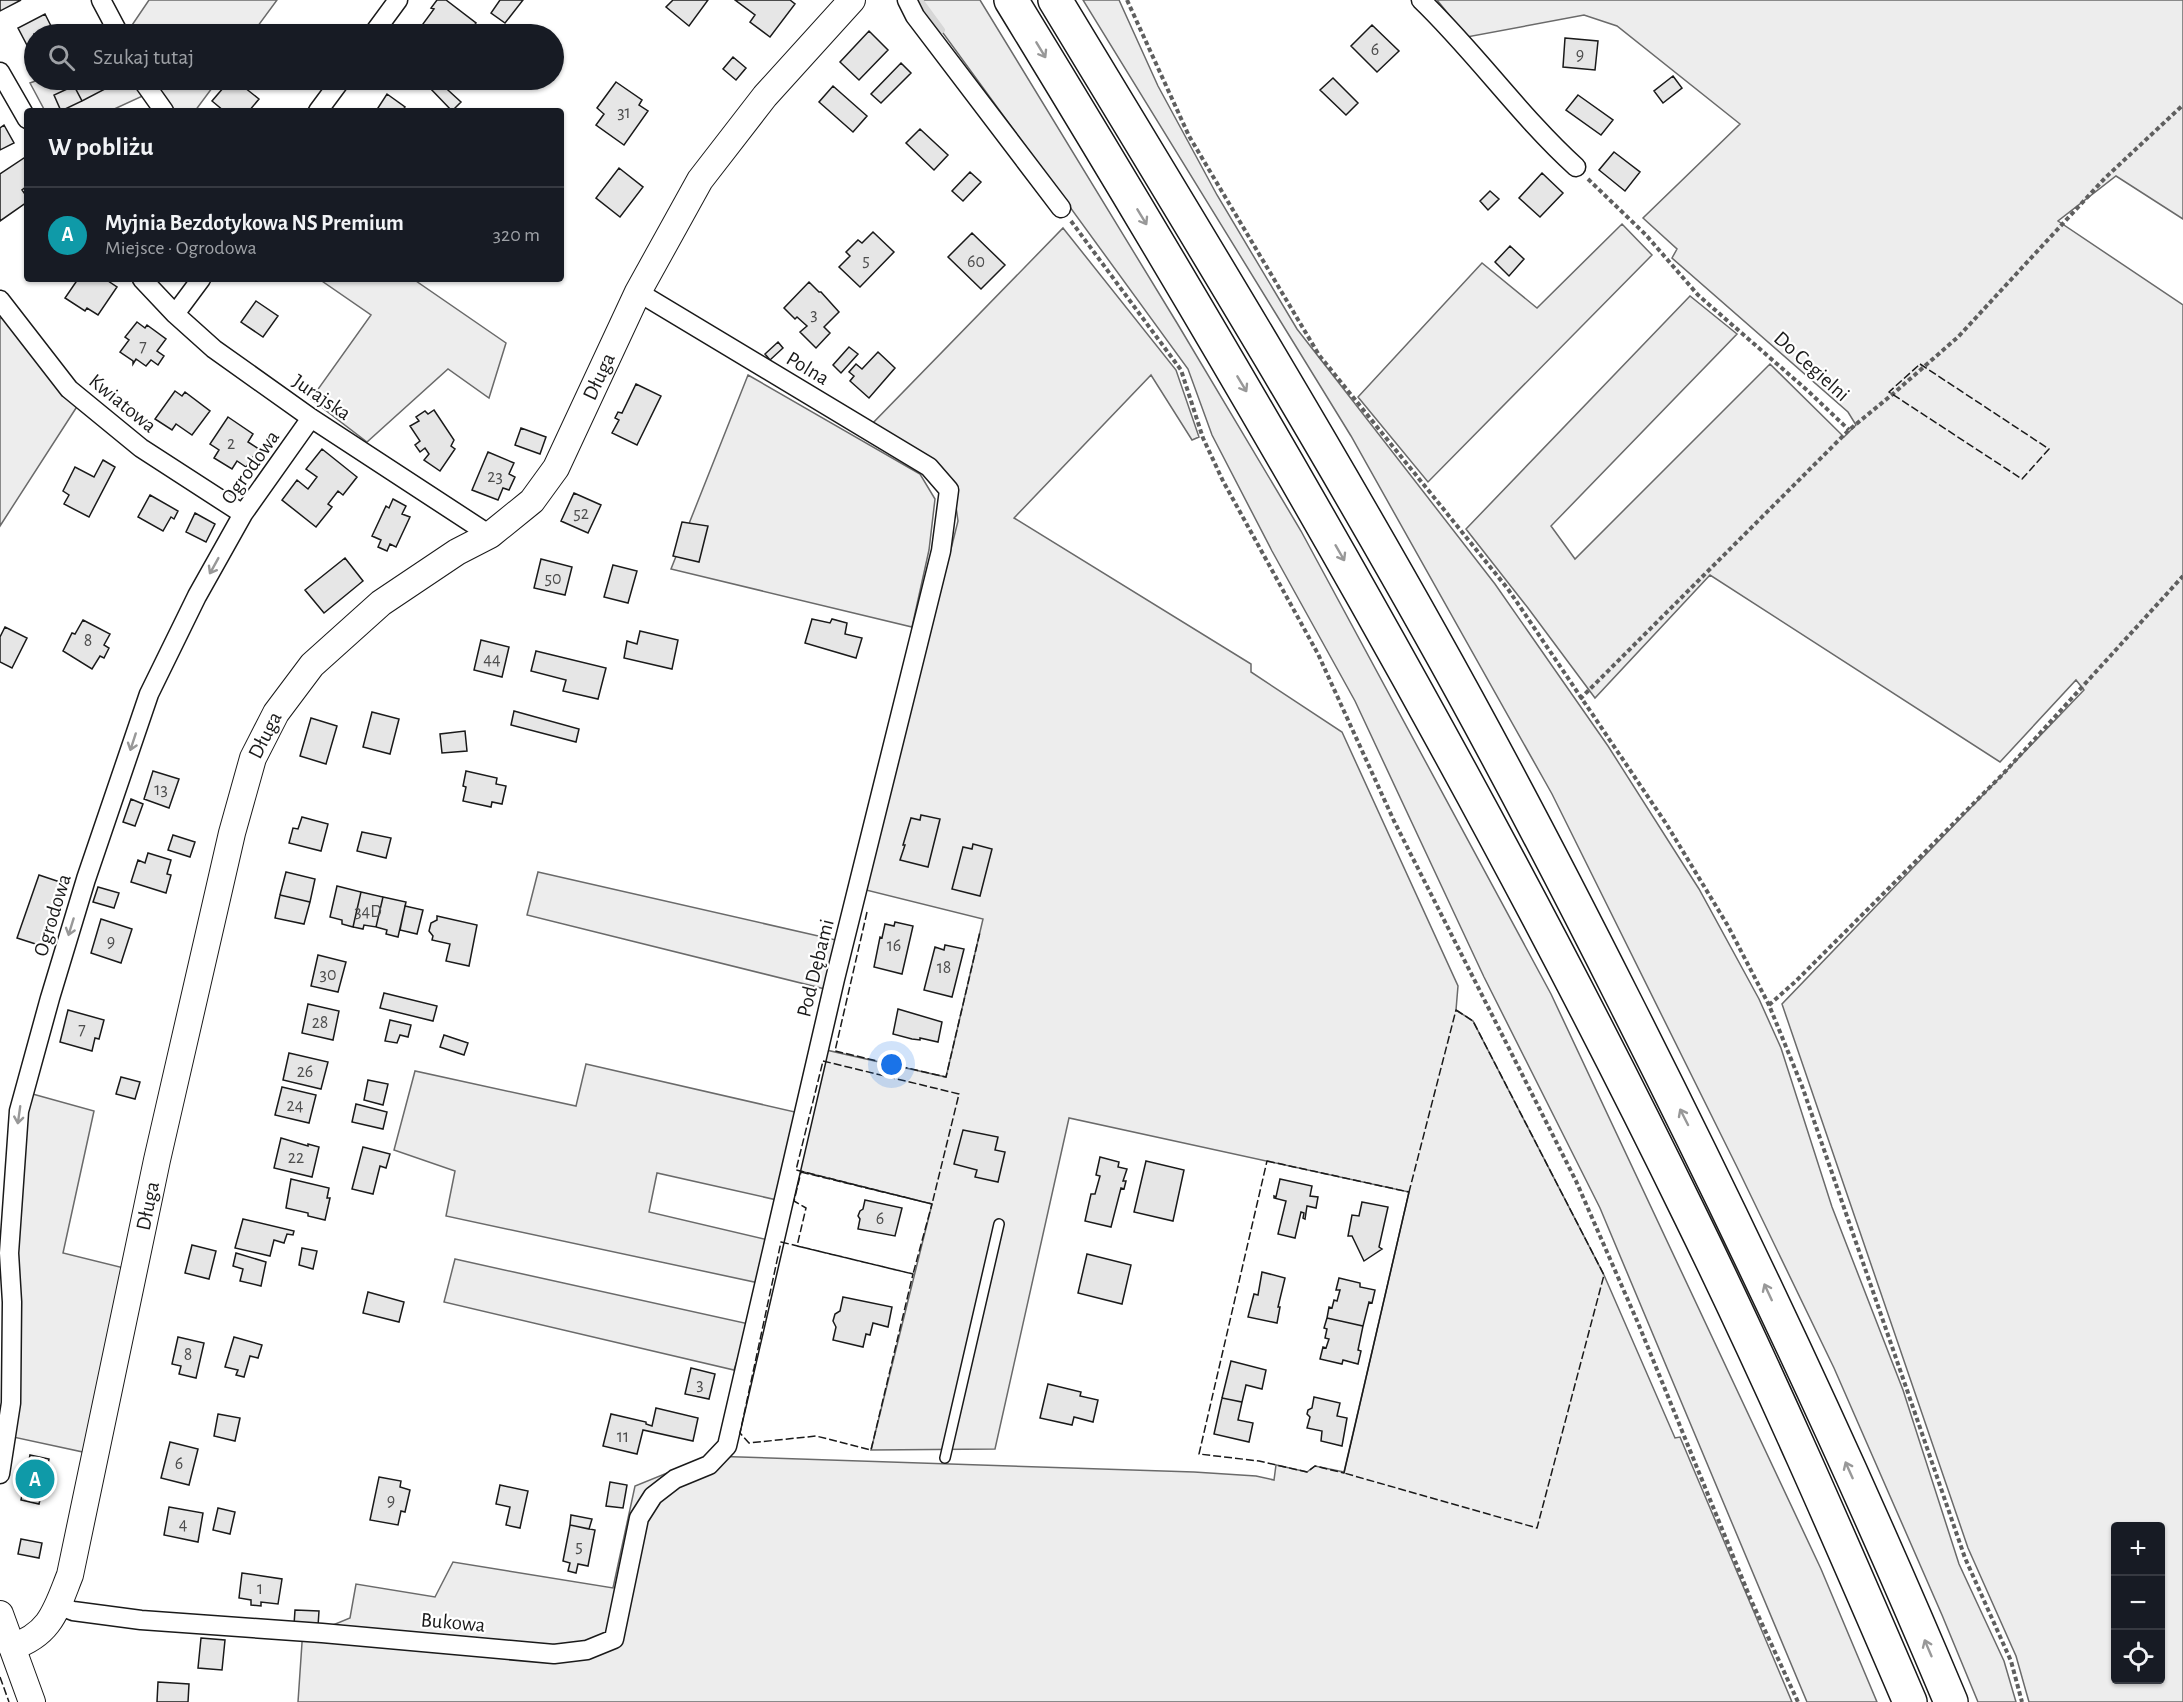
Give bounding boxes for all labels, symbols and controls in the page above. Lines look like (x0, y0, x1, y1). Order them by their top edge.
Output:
search box (24, 24, 564, 90)
icon: search (45, 41, 78, 74)
one-way arrow (1036, 41, 1048, 58)
house number: 6 (1371, 41, 1379, 59)
text: Szukaj tutaj (93, 46, 194, 68)
house number: 9 (1576, 46, 1584, 64)
house number: 31 (617, 104, 631, 122)
text: W pobliżu (48, 134, 154, 160)
one-way arrow (1137, 208, 1149, 225)
text: Myjnia Bezdotykowa NS Premium (105, 212, 404, 234)
text: A (62, 225, 74, 245)
text: 320 m (493, 225, 540, 245)
text: Miejsce · Ogrodowa (105, 238, 257, 258)
house number: 5 (862, 252, 870, 270)
house number: 60 (967, 253, 985, 271)
house number: 3 (810, 306, 818, 324)
street label: Do Cegielni (1770, 327, 1853, 405)
house number: 7 (139, 338, 147, 356)
street label: Polna (783, 348, 833, 389)
street label: Długa (579, 350, 619, 403)
street label: Kwiatowa (85, 370, 161, 437)
street label: Jurajska (289, 370, 355, 425)
one-way arrow (1237, 375, 1249, 392)
street label: Ogrodowa (217, 426, 284, 508)
house number: 2 (227, 435, 235, 453)
house number: 23 (487, 468, 503, 486)
house number: 52 (573, 505, 589, 523)
one-way arrow (1334, 544, 1346, 561)
one-way arrow (208, 556, 219, 574)
house number: 50 (544, 570, 562, 588)
house number: 8 (84, 632, 92, 650)
house number: 44 (483, 651, 501, 669)
street label: Długa (245, 708, 286, 762)
one-way arrow (126, 732, 137, 751)
house number: 13 (154, 781, 168, 799)
street label: Ogrodowa (30, 871, 75, 959)
house number: 34D (354, 903, 382, 921)
one-way arrow (65, 917, 76, 936)
street label: Pod Dębami (793, 917, 838, 1019)
house number: 9 (107, 933, 115, 951)
house number: 16 (887, 937, 901, 955)
house number: 18 (937, 959, 951, 977)
house number: 30 (320, 966, 336, 984)
house number: 28 (312, 1014, 328, 1032)
house number: 7 (78, 1021, 86, 1039)
your location (877, 1050, 906, 1079)
house number: 26 (297, 1063, 313, 1081)
house number: 24 (287, 1097, 304, 1115)
one-way arrow (14, 1105, 25, 1124)
one-way arrow (1677, 1108, 1689, 1126)
house number: 22 (288, 1149, 304, 1167)
street label: Długa (133, 1179, 163, 1232)
house number: 6 (876, 1210, 884, 1228)
one-way arrow (1762, 1284, 1774, 1302)
house number: 8 (184, 1346, 192, 1364)
house number: 3 (696, 1376, 704, 1394)
house number: 11 (617, 1428, 629, 1446)
house number: 6 (175, 1455, 183, 1473)
pin: A (15, 1456, 54, 1502)
one-way arrow (1843, 1461, 1855, 1479)
house number: 9 (387, 1492, 395, 1510)
house number: 4 (179, 1516, 188, 1534)
map controls (2111, 1522, 2165, 1684)
button: + (2111, 1522, 2165, 1576)
house number: 5 (575, 1538, 583, 1556)
button: − (2111, 1576, 2165, 1630)
house number: 1 (257, 1580, 263, 1598)
street label: Bukowa (420, 1609, 486, 1636)
button: locate (2111, 1630, 2165, 1684)
one-way arrow (1922, 1639, 1933, 1658)

